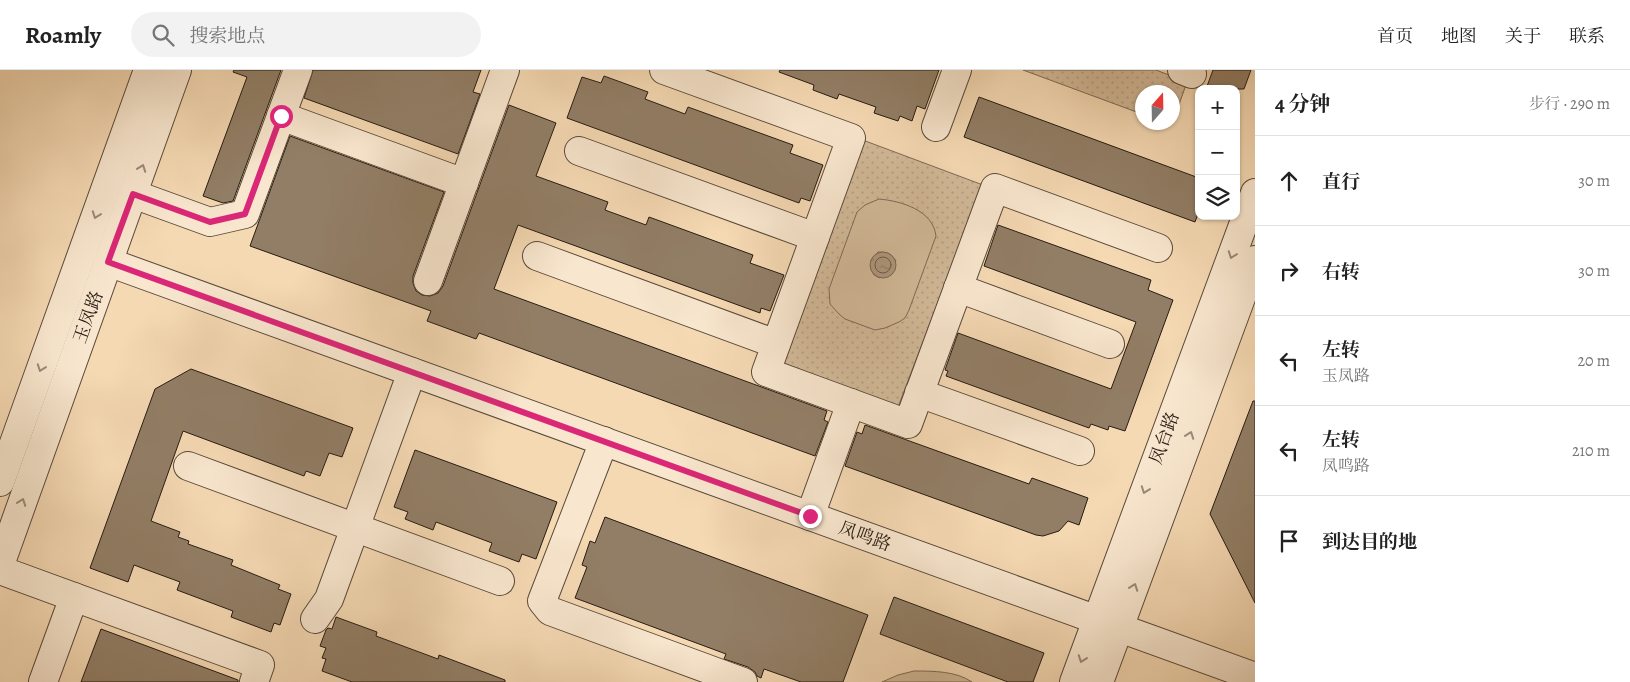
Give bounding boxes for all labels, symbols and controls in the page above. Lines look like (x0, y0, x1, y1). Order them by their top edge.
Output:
search box (131, 12, 481, 57)
text: Roamly (25, 19, 101, 51)
icon: search (149, 21, 177, 49)
text: 搜索地点 (189, 23, 265, 49)
text: 首页 (1377, 24, 1413, 48)
text: 地图 (1441, 24, 1477, 48)
text: 关于 (1505, 24, 1541, 48)
text: 联系 (1569, 24, 1605, 48)
north arrow (1135, 85, 1180, 130)
map controls (1195, 85, 1240, 220)
button: + (1195, 85, 1240, 130)
text: 4 分钟 (1275, 90, 1331, 118)
text: 步行 · 290 m (1529, 93, 1610, 115)
route start (270, 105, 293, 128)
button: − (1195, 130, 1240, 175)
one-way arrow (136, 164, 146, 173)
icon: ahead (1275, 167, 1303, 195)
text: 直行 (1322, 169, 1360, 195)
text: 30 m (1578, 170, 1610, 192)
button: layers (1195, 175, 1240, 220)
one-way arrow (92, 210, 102, 218)
one-way arrow (1228, 251, 1238, 259)
icon: right (1275, 257, 1303, 285)
text: 右转 (1322, 259, 1360, 285)
text: 30 m (1578, 260, 1610, 282)
street label: 玉凤路 (67, 288, 109, 346)
text: 左转 (1322, 337, 1360, 363)
icon: left (1275, 347, 1303, 375)
text: 20 m (1577, 350, 1610, 372)
one-way arrow (37, 363, 47, 371)
text: 玉凤路 (1322, 365, 1370, 387)
street label: 凤台路 (1143, 409, 1185, 467)
text: 左转 (1322, 427, 1360, 453)
one-way arrow (1184, 431, 1194, 439)
icon: left (1275, 437, 1303, 465)
text: 210 m (1572, 440, 1610, 462)
text: 凤鸣路 (1322, 455, 1370, 477)
one-way arrow (1141, 485, 1151, 494)
one-way arrow (16, 499, 26, 507)
route end (799, 505, 822, 528)
street label: 凤鸣路 (836, 515, 894, 557)
icon: arrive (1275, 527, 1303, 555)
text: 到达目的地 (1322, 529, 1417, 555)
one-way arrow (1128, 583, 1138, 592)
one-way arrow (1078, 654, 1088, 662)

